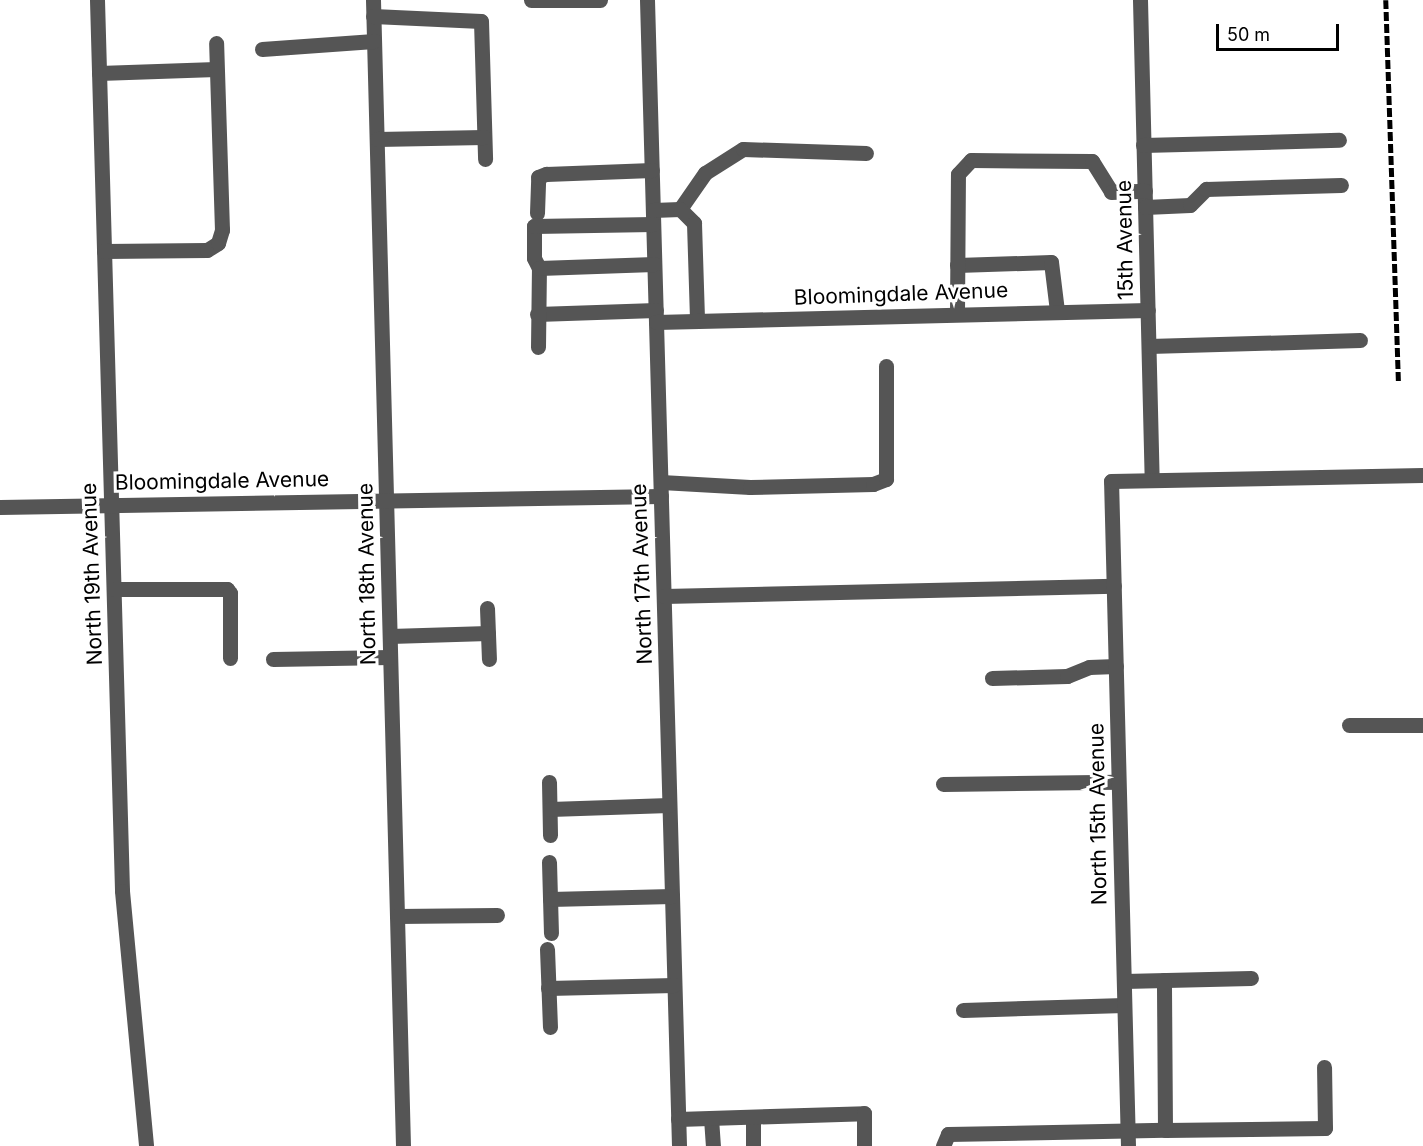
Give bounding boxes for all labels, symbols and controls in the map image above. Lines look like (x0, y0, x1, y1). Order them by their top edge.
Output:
scale bar (1219, 12, 1342, 50)
text: 50 m (1227, 24, 1270, 45)
street label: 15th Avenue (1111, 180, 1139, 300)
street label: Bloomingdale Avenue (793, 278, 1009, 310)
street label: Bloomingdale Avenue (115, 467, 329, 495)
street label: North 19th Avenue (76, 482, 108, 666)
street label: North 18th Avenue (353, 483, 381, 665)
street label: North 17th Avenue (626, 483, 658, 665)
street label: North 15th Avenue (1084, 723, 1112, 905)

